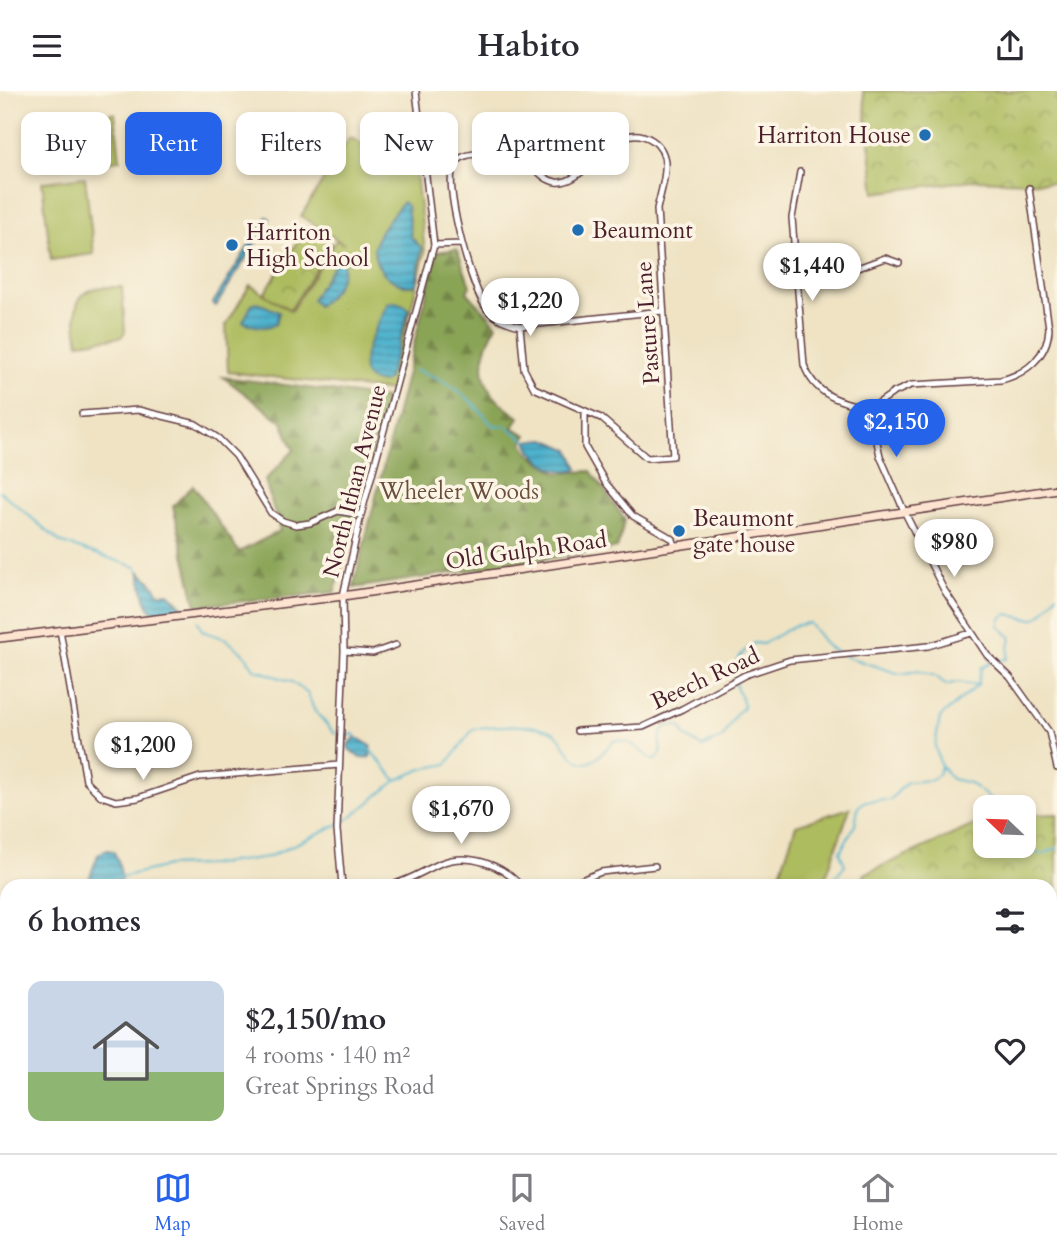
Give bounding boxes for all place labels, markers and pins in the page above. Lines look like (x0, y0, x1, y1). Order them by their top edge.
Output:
place label: Harriton House (757, 120, 911, 151)
marker: Harriton House (917, 127, 933, 143)
place label: Beaumont (592, 215, 693, 246)
place label: Harriton High School (246, 217, 369, 274)
marker: Beaumont (570, 222, 586, 238)
marker: Harriton High School (224, 237, 240, 253)
pin: $1,440 (755, 243, 869, 303)
pin: $1,220 (473, 279, 587, 338)
pin: $2,150 (839, 399, 953, 459)
place label: Beaumont gate house (693, 503, 796, 560)
pin: $980 (913, 519, 995, 579)
marker: Beaumont gate house (671, 523, 687, 539)
pin: $1,200 (86, 723, 200, 782)
pin: $1,670 (404, 787, 518, 846)

